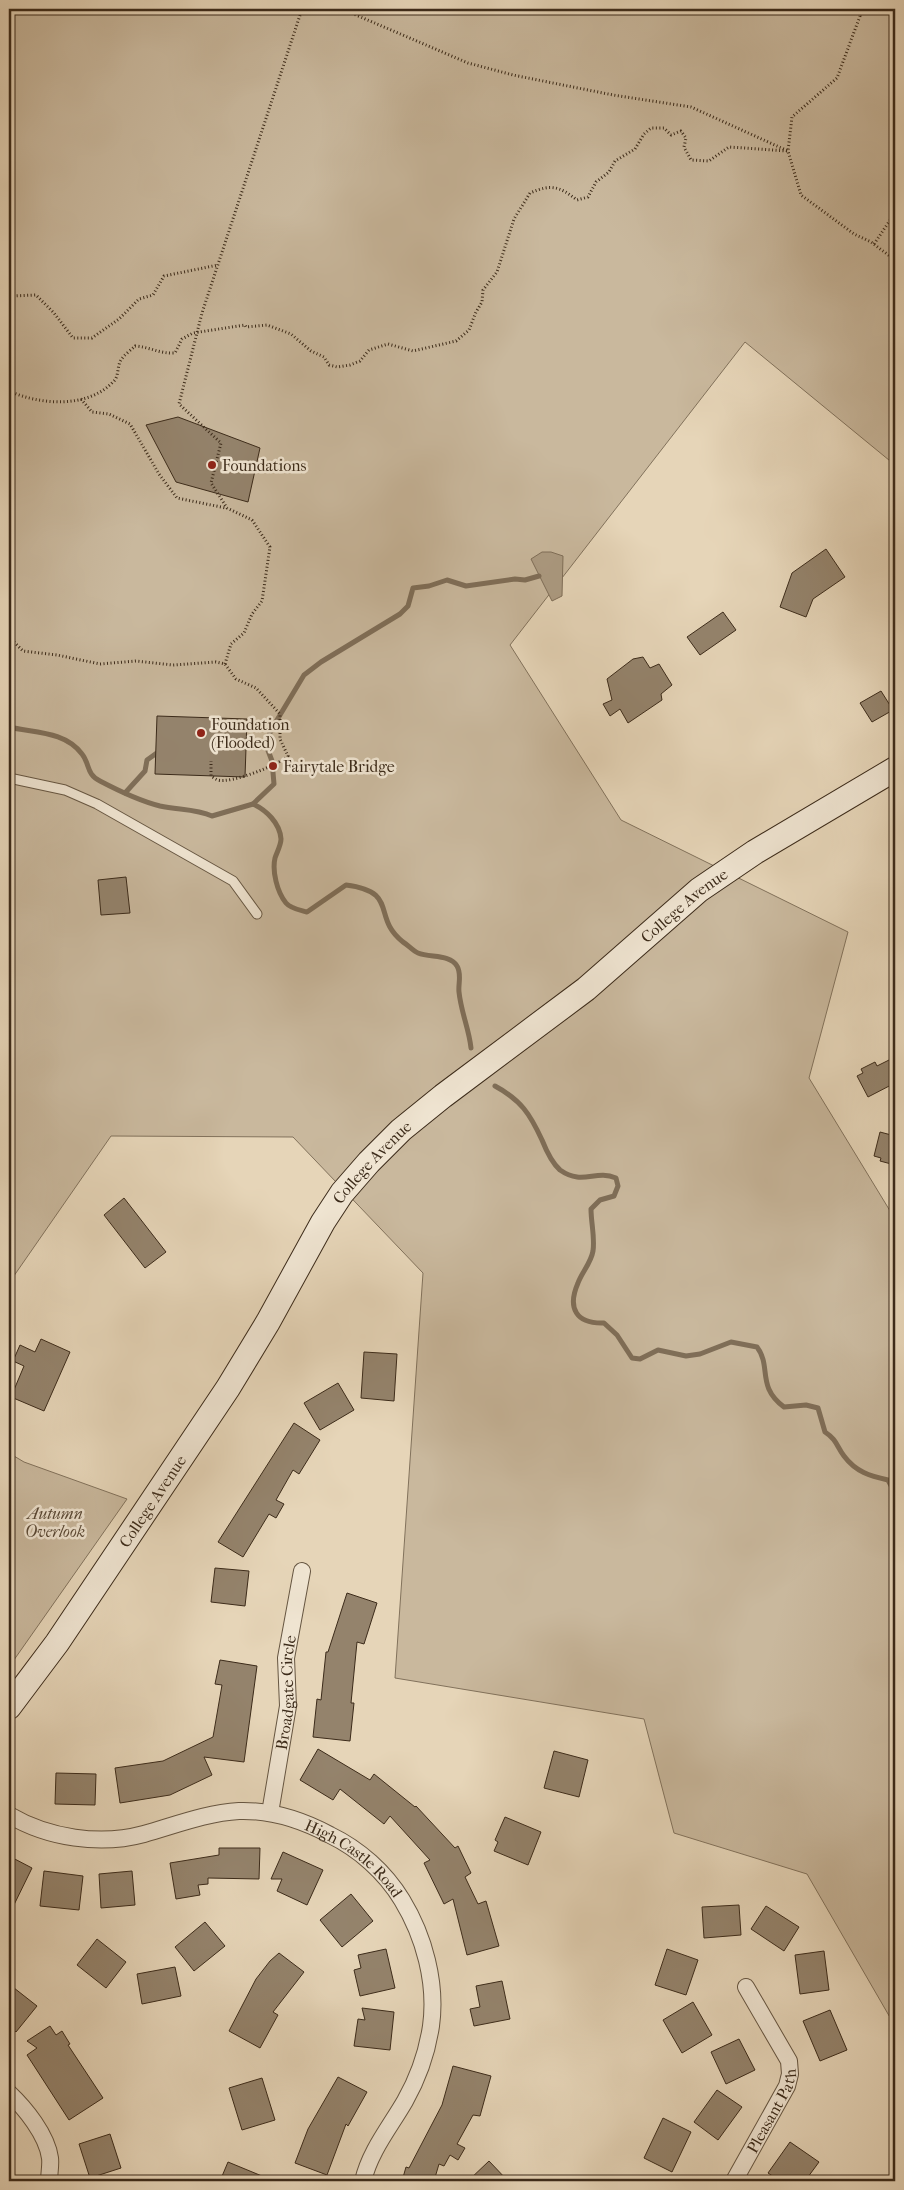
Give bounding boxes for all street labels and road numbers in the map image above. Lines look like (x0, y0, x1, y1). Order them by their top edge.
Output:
street label: College Avenue (637, 864, 731, 947)
street label: College Avenue (329, 1117, 415, 1207)
street label: College Avenue (115, 1451, 190, 1551)
street label: Broadgate Circle (272, 1633, 300, 1751)
street label: High Castle Road (302, 1815, 407, 1901)
street label: Pleasant Path (743, 2068, 800, 2156)

